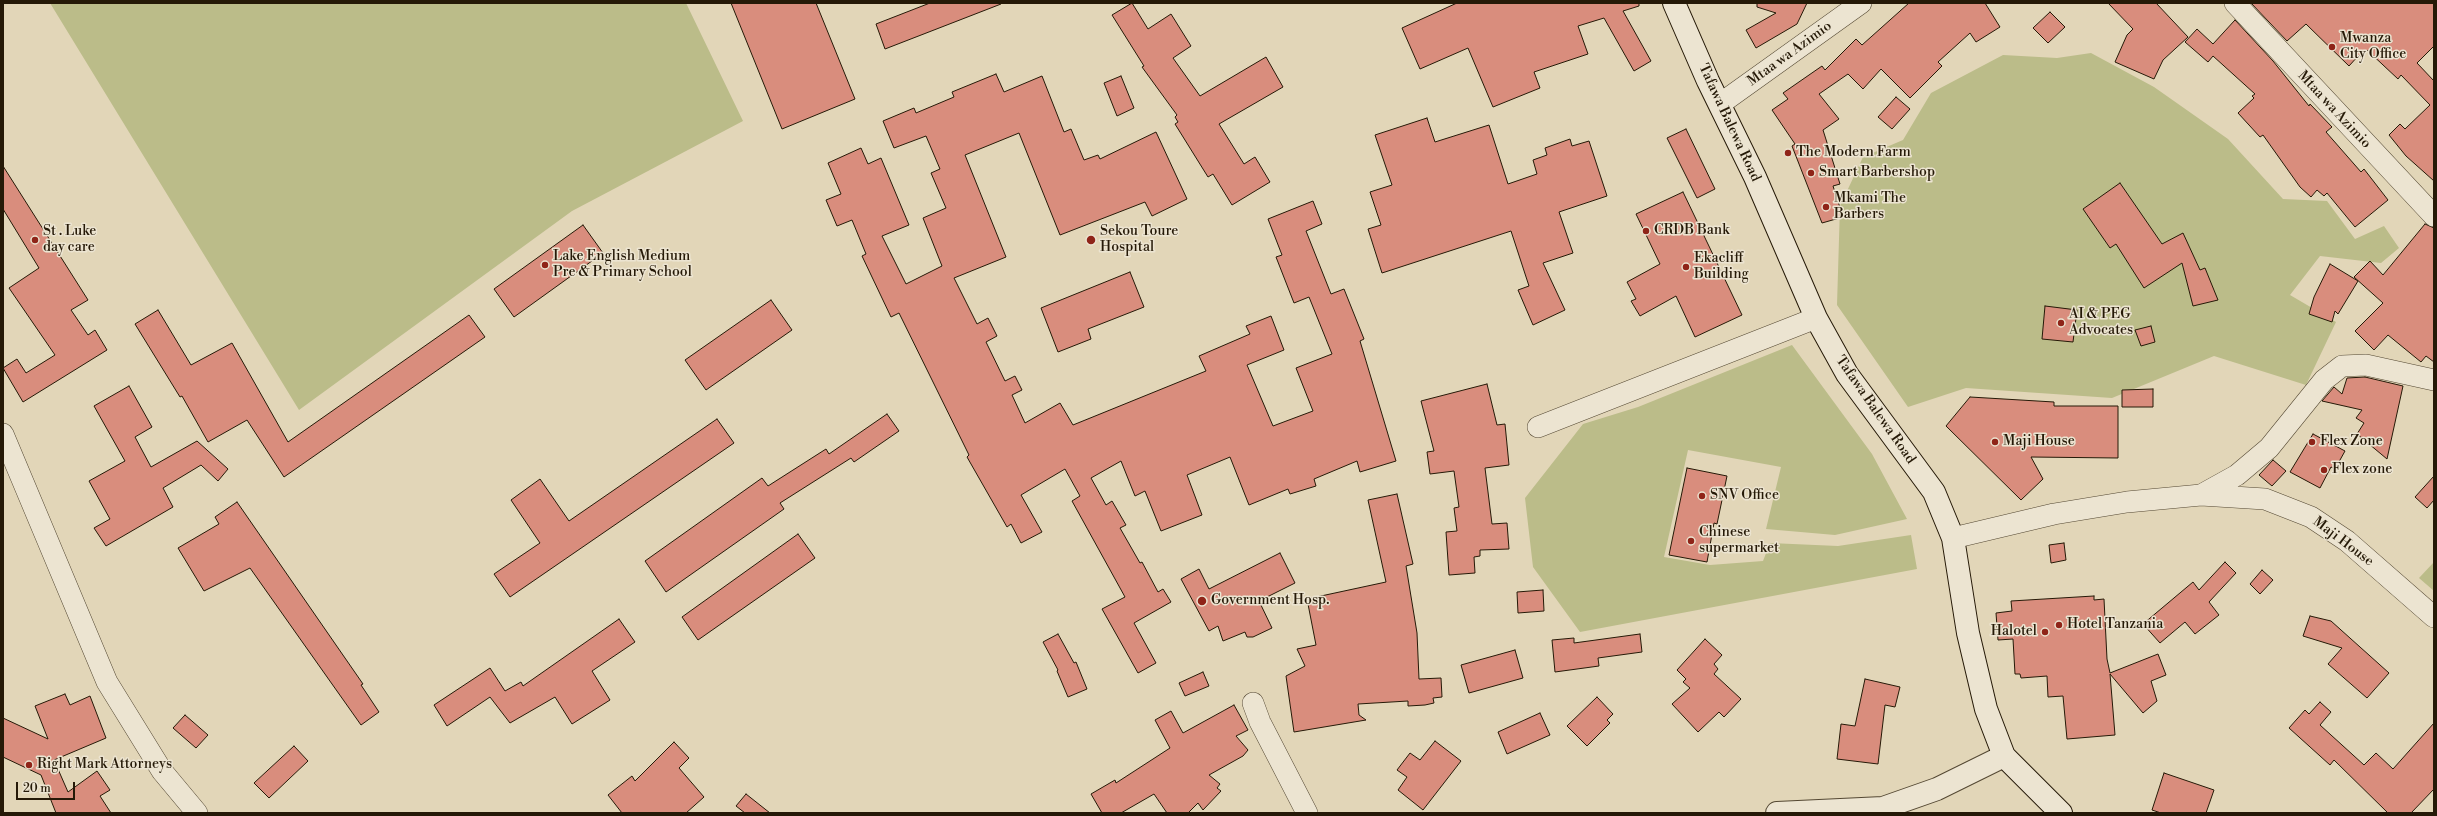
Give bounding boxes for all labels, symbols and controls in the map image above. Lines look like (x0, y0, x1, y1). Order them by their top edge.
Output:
street label: Mtaa wa Azimio (1745, 18, 1835, 90)
place label: Mwanza City Office (2340, 31, 2406, 64)
marker: Mwanza City Office (2327, 42, 2337, 52)
street label: Tafawa Balewa Road (1694, 61, 1764, 185)
street label: Mtaa wa Azimio (2294, 68, 2374, 152)
place label: The Modern Farm (1796, 145, 1911, 161)
marker: The Modern Farm (1783, 148, 1793, 158)
place label: Smart Barbershop (1819, 165, 1935, 181)
marker: Smart Barbershop (1806, 168, 1816, 178)
place label: Mkami The Barbers (1834, 191, 1906, 224)
marker: Mkami The Barbers (1821, 202, 1831, 212)
place label: CRDB Bank (1654, 223, 1729, 239)
place label: St . Luke day care (43, 224, 96, 256)
place label: Sekou Toure Hospital (1100, 224, 1178, 256)
marker: CRDB Bank (1641, 226, 1651, 236)
marker: Sekou Toure Hospital (1085, 234, 1097, 246)
marker: St . Luke day care (30, 235, 40, 245)
place label: Lake English Medium Pre & Primary School (553, 249, 692, 282)
place label: Ekacliff Building (1694, 251, 1749, 284)
marker: Lake English Medium Pre & Primary School (540, 260, 550, 270)
marker: Ekacliff Building (1681, 262, 1691, 272)
place label: AI & PEG Advocates (2069, 307, 2133, 340)
marker: AI & PEG Advocates (2056, 318, 2066, 328)
street label: Tafawa Balewa Road (1831, 353, 1919, 467)
place label: Maji House (2003, 434, 2075, 450)
place label: Flex Zone (2320, 434, 2383, 450)
marker: Maji House (1990, 437, 2000, 447)
marker: Flex Zone (2307, 437, 2317, 447)
place label: Flex zone (2332, 462, 2392, 478)
marker: Flex zone (2319, 465, 2329, 475)
place label: SNV Office (1710, 488, 1779, 504)
marker: SNV Office (1697, 491, 1707, 501)
street label: Maji House (2309, 514, 2377, 570)
place label: Chinese supermarket (1699, 525, 1779, 558)
marker: Chinese supermarket (1686, 536, 1696, 546)
place label: Government Hosp. (1211, 593, 1329, 609)
marker: Government Hosp. (1196, 595, 1208, 607)
place label: Hotel Tanzania (2067, 617, 2163, 633)
marker: Hotel Tanzania (2054, 620, 2064, 630)
place label: Halotel (1991, 624, 2037, 640)
marker: Halotel (2040, 627, 2050, 637)
place label: Right Mark Attorneys (37, 757, 172, 773)
marker: Right Mark Attorneys (24, 760, 34, 770)
scale bar (18, 774, 77, 800)
text: 20 m (23, 781, 51, 796)

